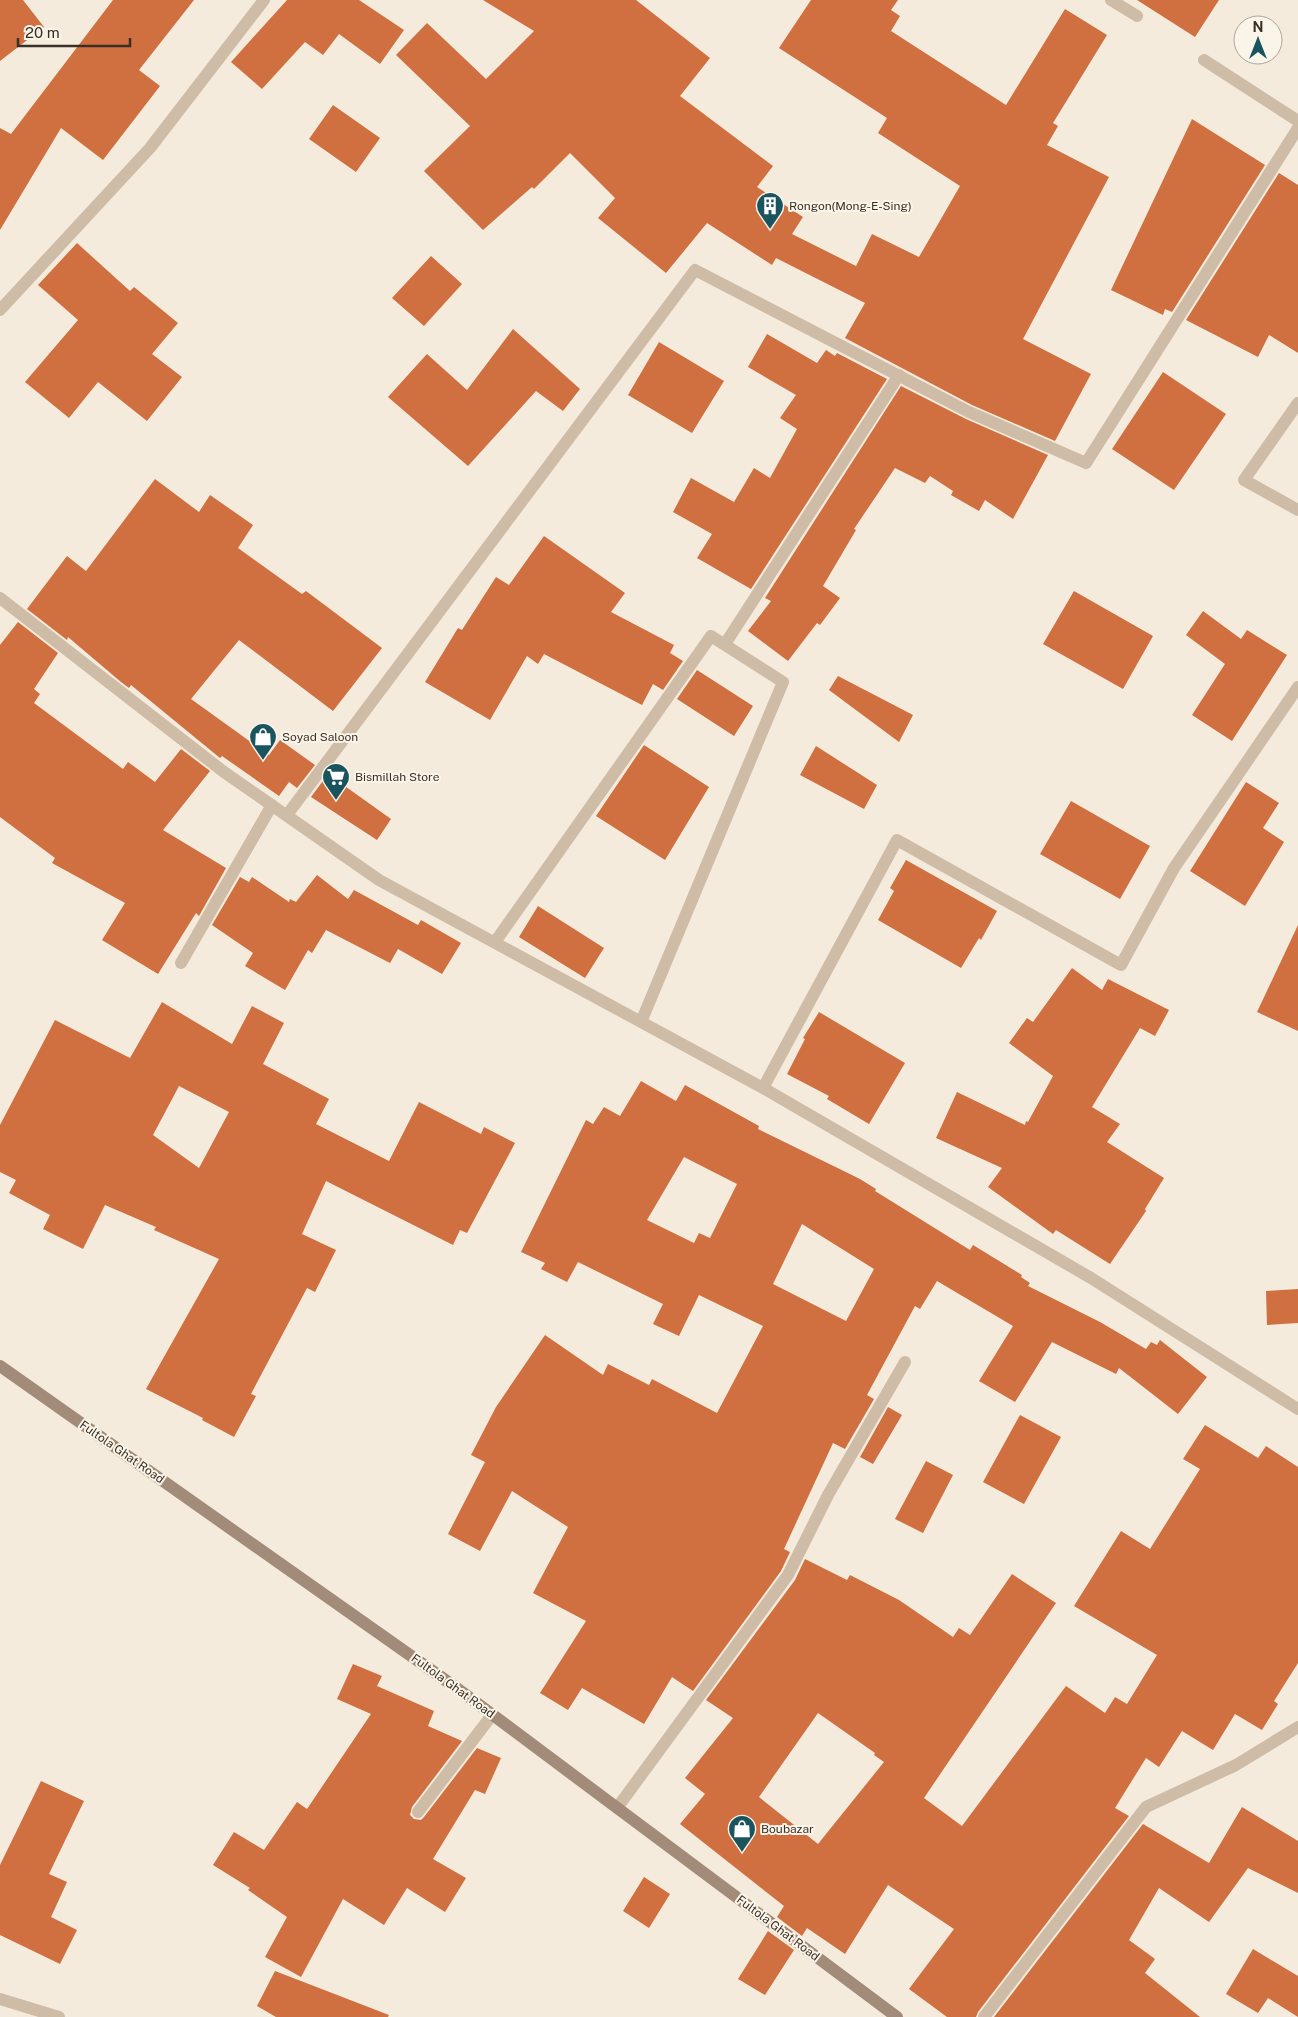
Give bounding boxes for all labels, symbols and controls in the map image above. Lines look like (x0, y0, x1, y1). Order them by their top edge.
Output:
scale bar (18, 15, 130, 47)
north arrow (1233, 15, 1283, 65)
text: N (1253, 19, 1263, 35)
text: 20 m (25, 24, 60, 41)
building icon: Rongon(Mong-E-Sing) (755, 191, 785, 230)
place label: Rongon(Mong-E-Sing) (789, 199, 912, 213)
shop icon: Soyad Saloon (248, 722, 278, 761)
place label: Soyad Saloon (282, 730, 358, 744)
supermarket icon: Bismillah Store (321, 762, 351, 801)
place label: Bismillah Store (355, 770, 440, 784)
street label: Fultola Ghat Road (77, 1418, 167, 1486)
street label: Fultola Ghat Road (409, 1651, 497, 1721)
shop icon: Boubazar (727, 1814, 757, 1853)
place label: Boubazar (761, 1822, 814, 1836)
street label: Fultola Ghat Road (734, 1892, 822, 1964)

